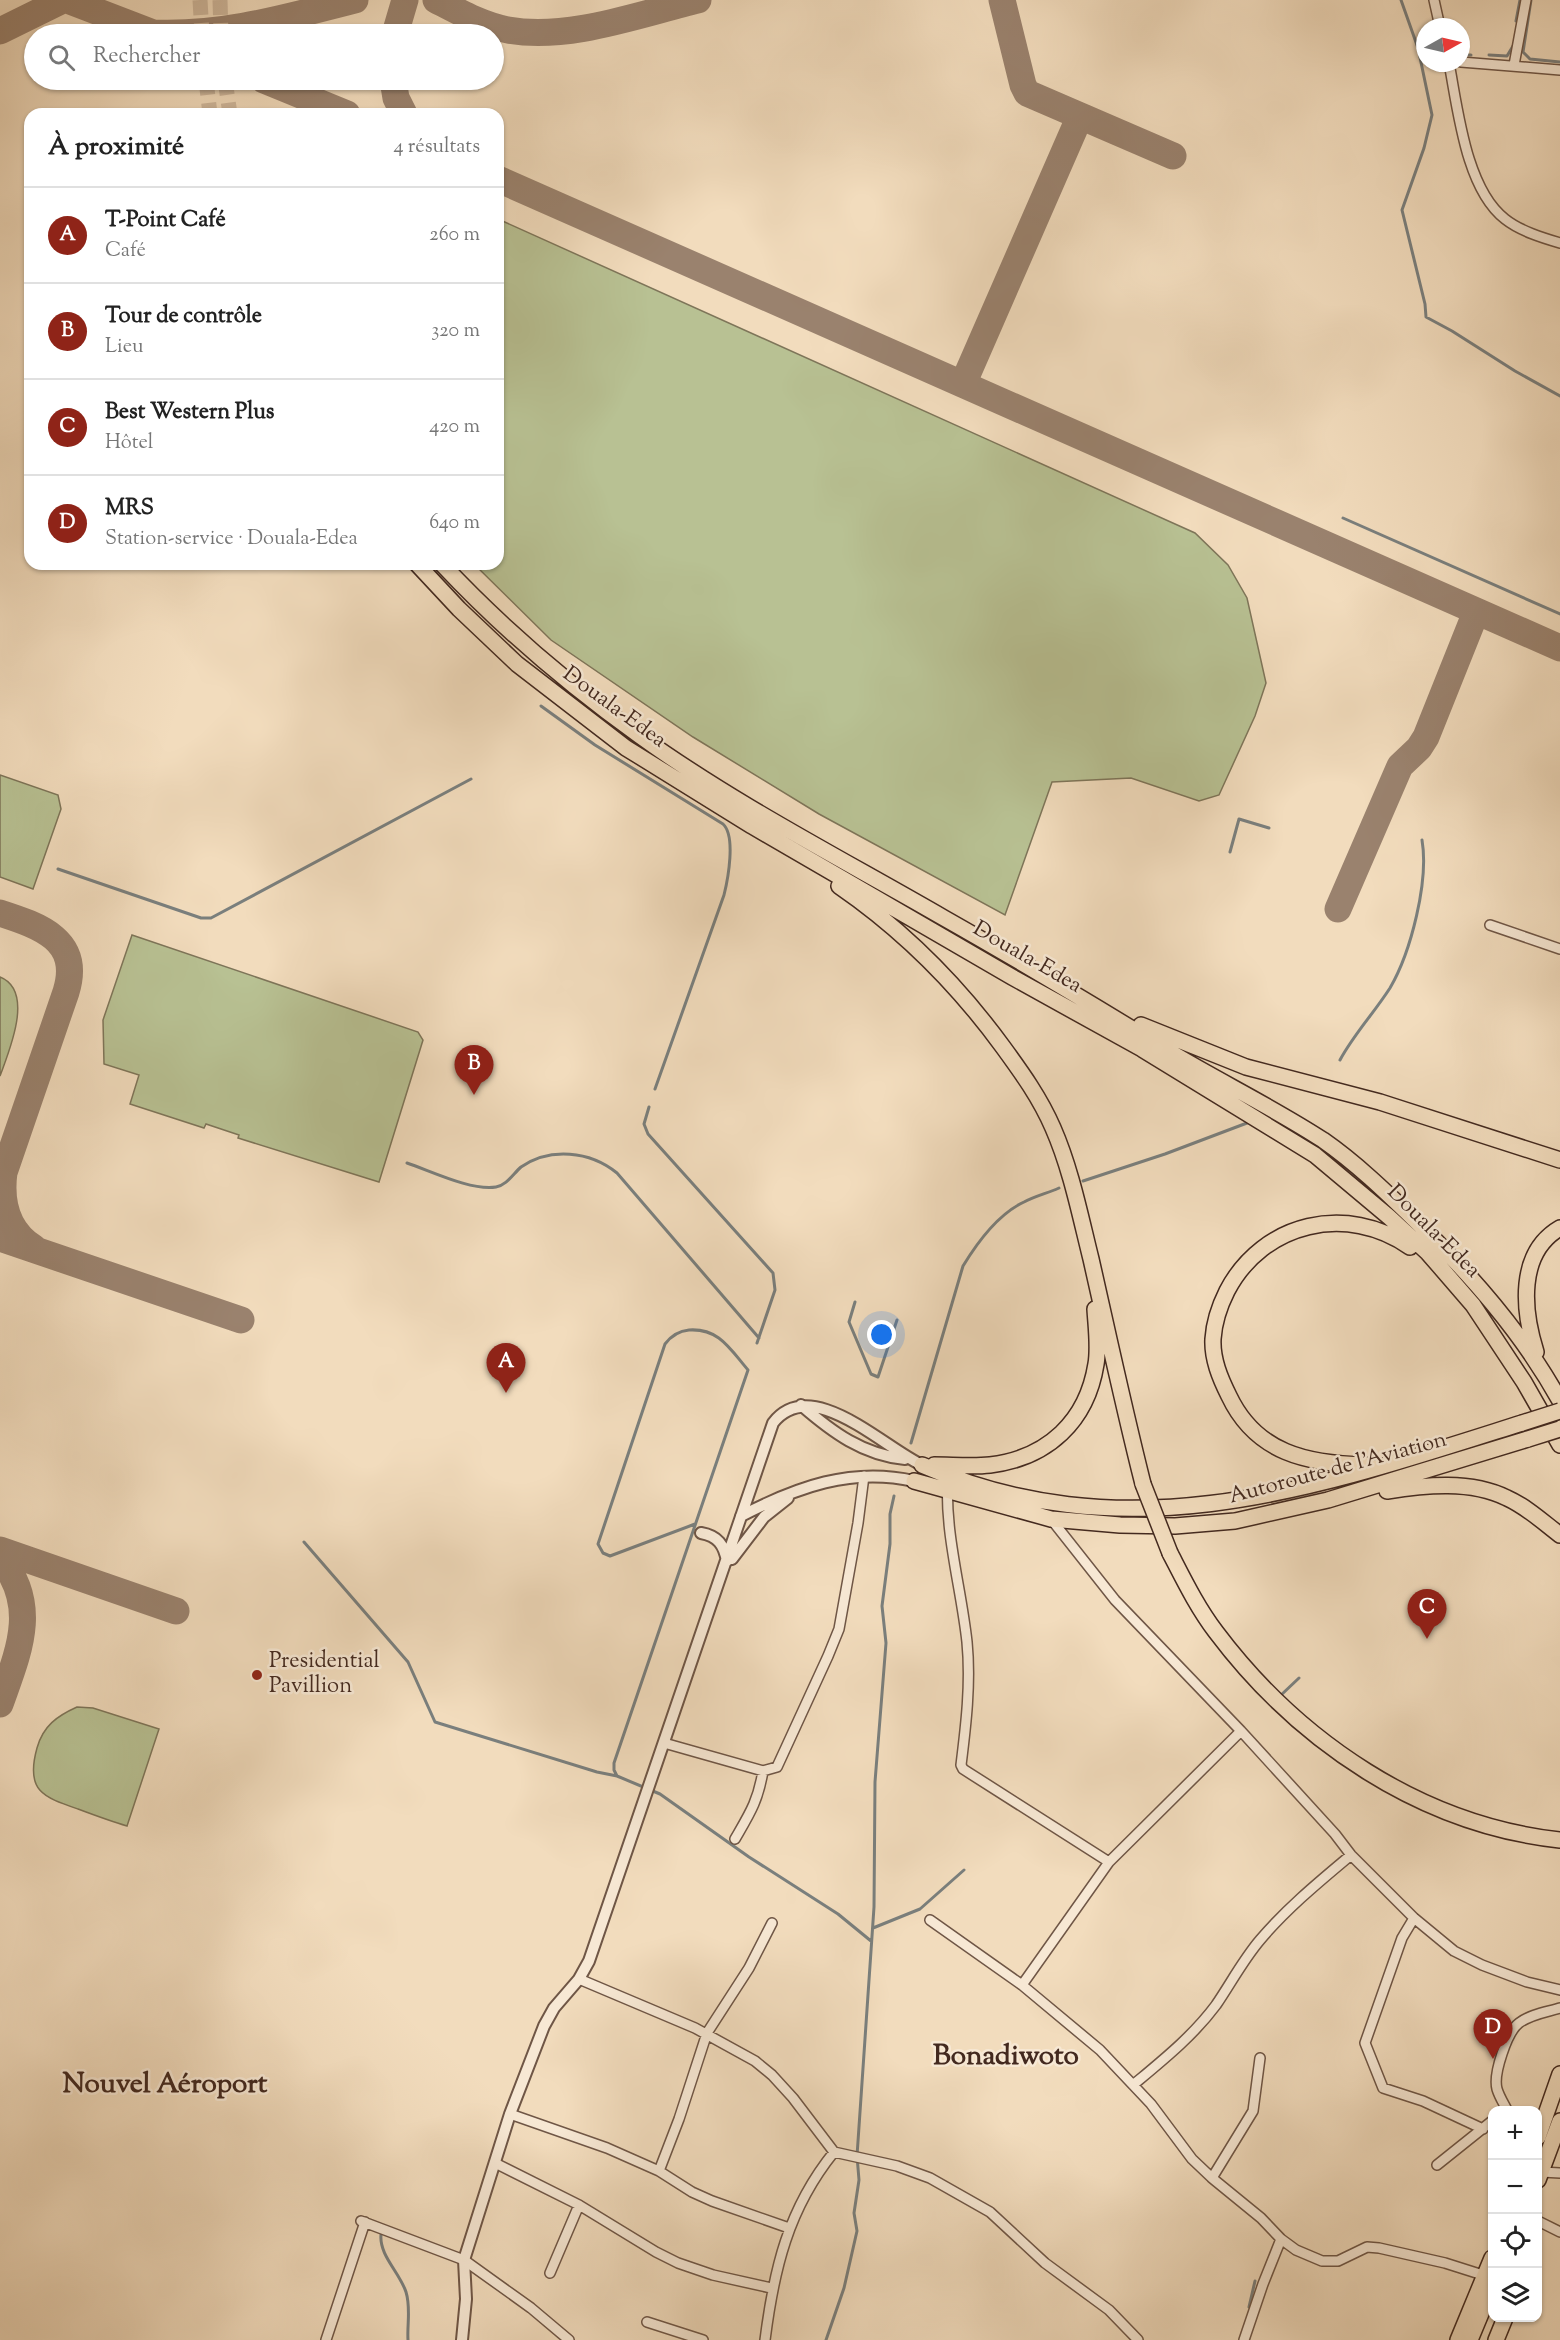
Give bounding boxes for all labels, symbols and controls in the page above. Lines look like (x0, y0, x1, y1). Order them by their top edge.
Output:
north arrow (1416, 18, 1470, 72)
search box (24, 24, 504, 90)
icon: search (45, 41, 78, 74)
text: Rechercher (93, 41, 200, 73)
text: À proximité (48, 129, 184, 166)
text: 4 résultats (394, 133, 480, 162)
text: T-Point Café (105, 205, 226, 237)
text: A (59, 221, 76, 250)
text: 260 m (429, 221, 480, 250)
text: Café (105, 237, 146, 266)
text: Tour de contrôle (105, 301, 262, 333)
text: B (61, 317, 74, 346)
text: 320 m (431, 317, 480, 346)
text: Lieu (105, 333, 143, 362)
text: Best Western Plus (105, 397, 275, 429)
text: C (59, 413, 76, 442)
text: 420 m (429, 413, 480, 442)
text: Hôtel (105, 429, 153, 458)
text: MRS (105, 493, 154, 525)
text: D (60, 509, 75, 538)
text: 640 m (429, 509, 480, 538)
text: Station-service · Douala-Edea (105, 525, 358, 554)
street label: Douala-Edea (555, 659, 673, 757)
street label: Douala-Edea (966, 914, 1088, 1002)
pin: B (454, 1046, 494, 1095)
street label: Douala-Edea (1379, 1178, 1487, 1286)
your location (867, 1320, 896, 1349)
pin: A (486, 1344, 526, 1393)
street label: Autoroute de l'Aviation (1226, 1425, 1450, 1513)
pin: C (1408, 1590, 1446, 1639)
place label: Presidential Pavillion (269, 1646, 380, 1703)
marker: Presidential Pavillion (250, 1668, 264, 1682)
pin: D (1474, 2010, 1512, 2059)
district label: Bonadiwoto (933, 2037, 1079, 2077)
district label: Nouvel Aéroport (63, 2065, 268, 2105)
map controls (1488, 2106, 1542, 2322)
button: + (1488, 2106, 1542, 2160)
button: − (1488, 2160, 1542, 2214)
button: locate (1488, 2214, 1542, 2268)
button: layers (1488, 2268, 1542, 2322)

